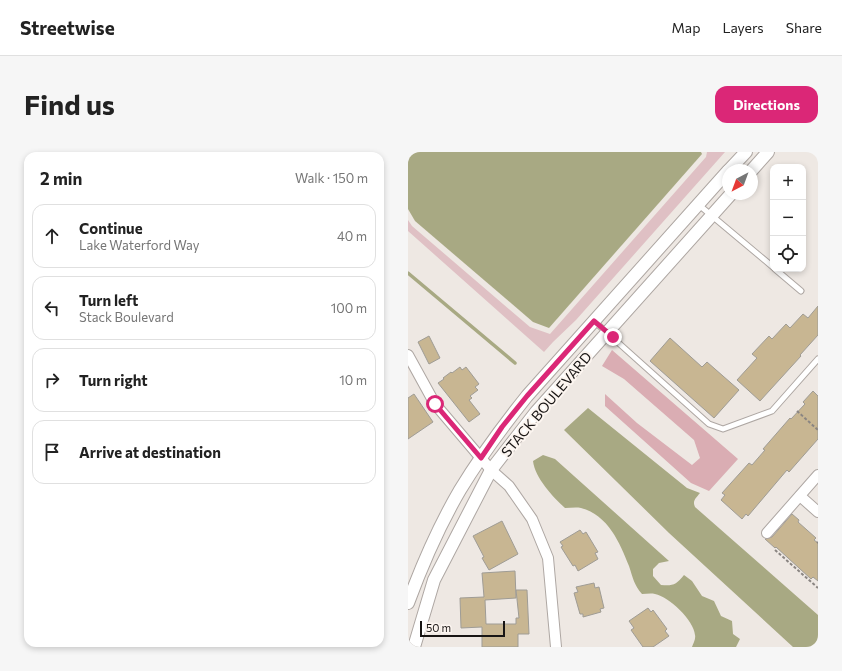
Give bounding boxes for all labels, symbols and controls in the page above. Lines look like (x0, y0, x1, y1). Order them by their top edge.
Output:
text: Streetwise (20, 16, 115, 39)
text: Map (672, 19, 700, 36)
text: Layers (722, 19, 764, 36)
text: Share (786, 19, 822, 36)
button: Directions (715, 86, 818, 123)
text: Find us (24, 87, 115, 121)
north arrow (722, 164, 758, 200)
map controls (770, 164, 806, 272)
button: + (770, 164, 806, 200)
text: 2 min (40, 168, 82, 189)
text: Walk · 150 m (295, 170, 368, 186)
button: − (770, 200, 806, 236)
text: Continue (79, 219, 143, 237)
icon: ahead (41, 225, 63, 247)
text: 40 m (337, 228, 367, 244)
button: locate (770, 236, 806, 272)
text: Lake Waterford Way (79, 237, 200, 253)
text: Turn left (79, 291, 138, 309)
icon: left (41, 297, 63, 319)
text: 100 m (331, 300, 367, 316)
text: Stack Boulevard (79, 309, 174, 325)
route end (604, 328, 622, 346)
street label: STACK BOULEVARD (497, 348, 595, 460)
icon: right (41, 369, 63, 391)
text: Turn right (79, 371, 148, 389)
text: 10 m (339, 372, 367, 388)
route start (426, 395, 444, 413)
icon: arrive (41, 441, 63, 463)
text: Arrive at destination (79, 443, 221, 461)
scale bar (420, 619, 505, 638)
text: 50 m (426, 621, 451, 634)

